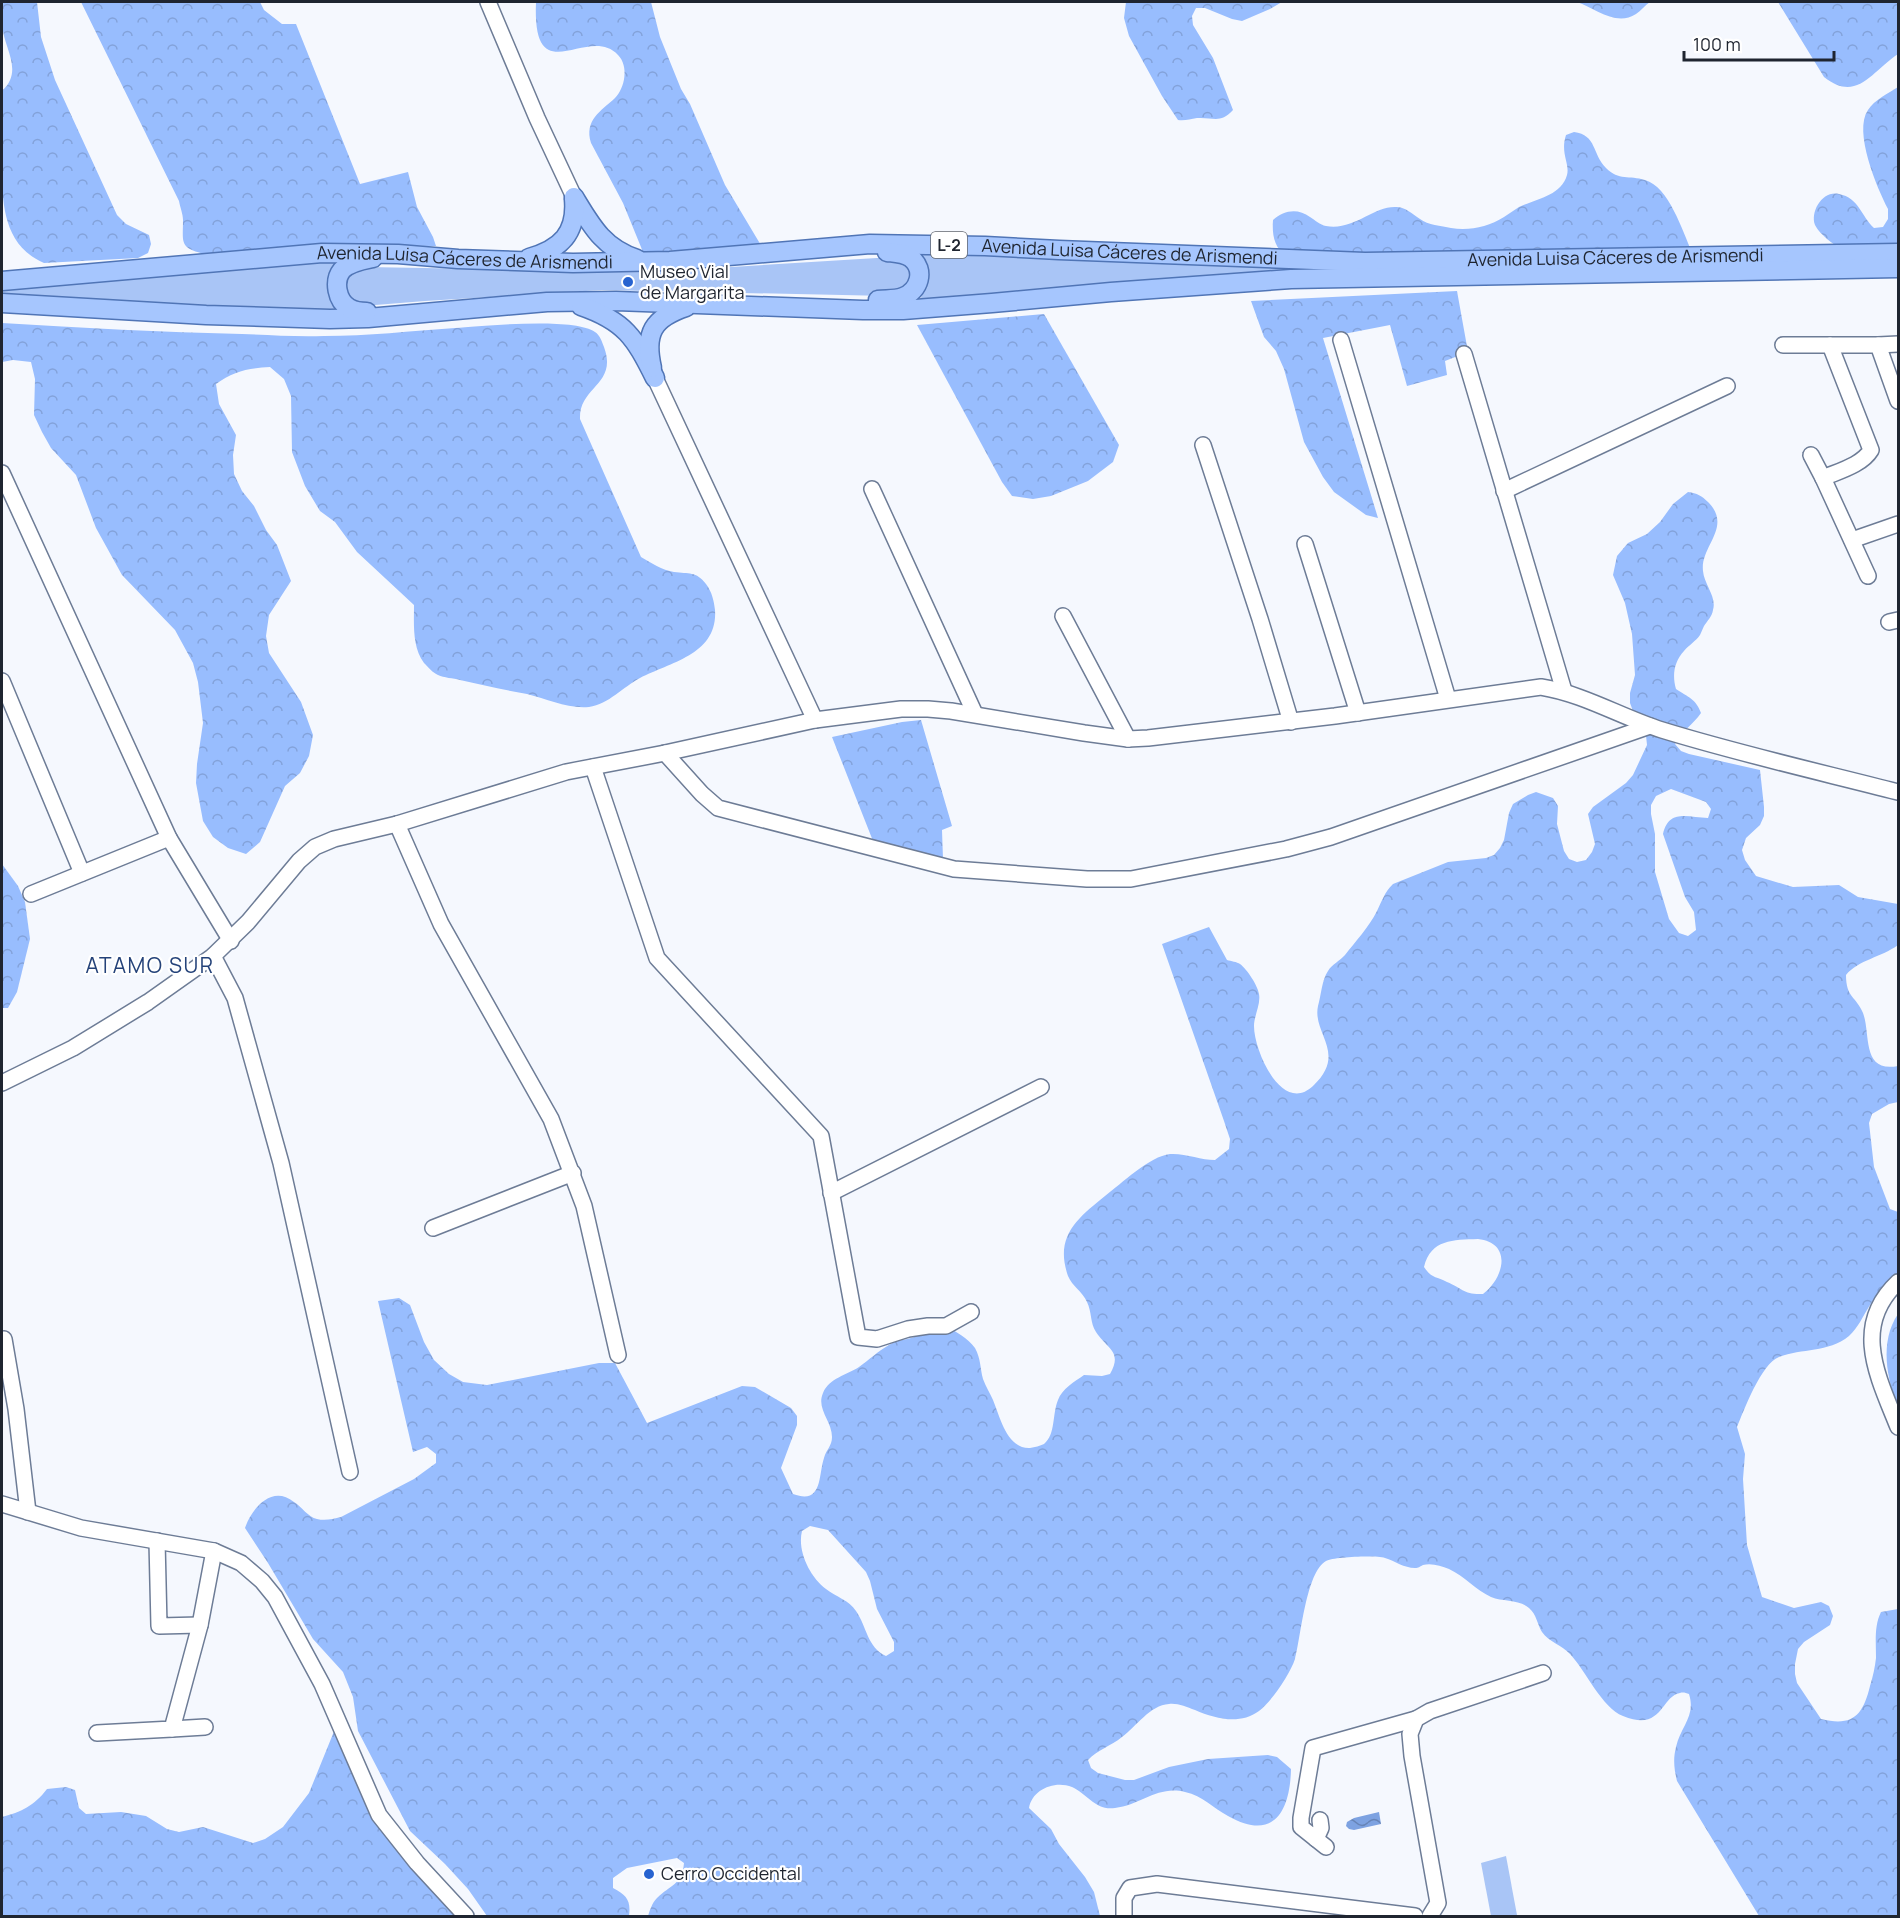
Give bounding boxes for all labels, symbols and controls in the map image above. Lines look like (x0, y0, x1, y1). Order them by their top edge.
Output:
scale bar (1684, 24, 1834, 62)
text: 100 m (1693, 32, 1741, 56)
road number: L-2 (931, 232, 967, 258)
street label: Avenida Luisa Cáceres de Arismendi (981, 233, 1278, 270)
street label: Avenida Luisa Cáceres de Arismendi (315, 239, 613, 274)
street label: Avenida Luisa Cáceres de Arismendi (1467, 242, 1764, 271)
place label: Museo Vial de Margarita (640, 259, 745, 304)
marker: Museo Vial de Margarita (621, 275, 635, 289)
district label: ATAMO SUR (86, 951, 214, 979)
place label: Cerro Occidental (661, 1861, 801, 1885)
marker: Cerro Occidental (642, 1867, 656, 1881)

